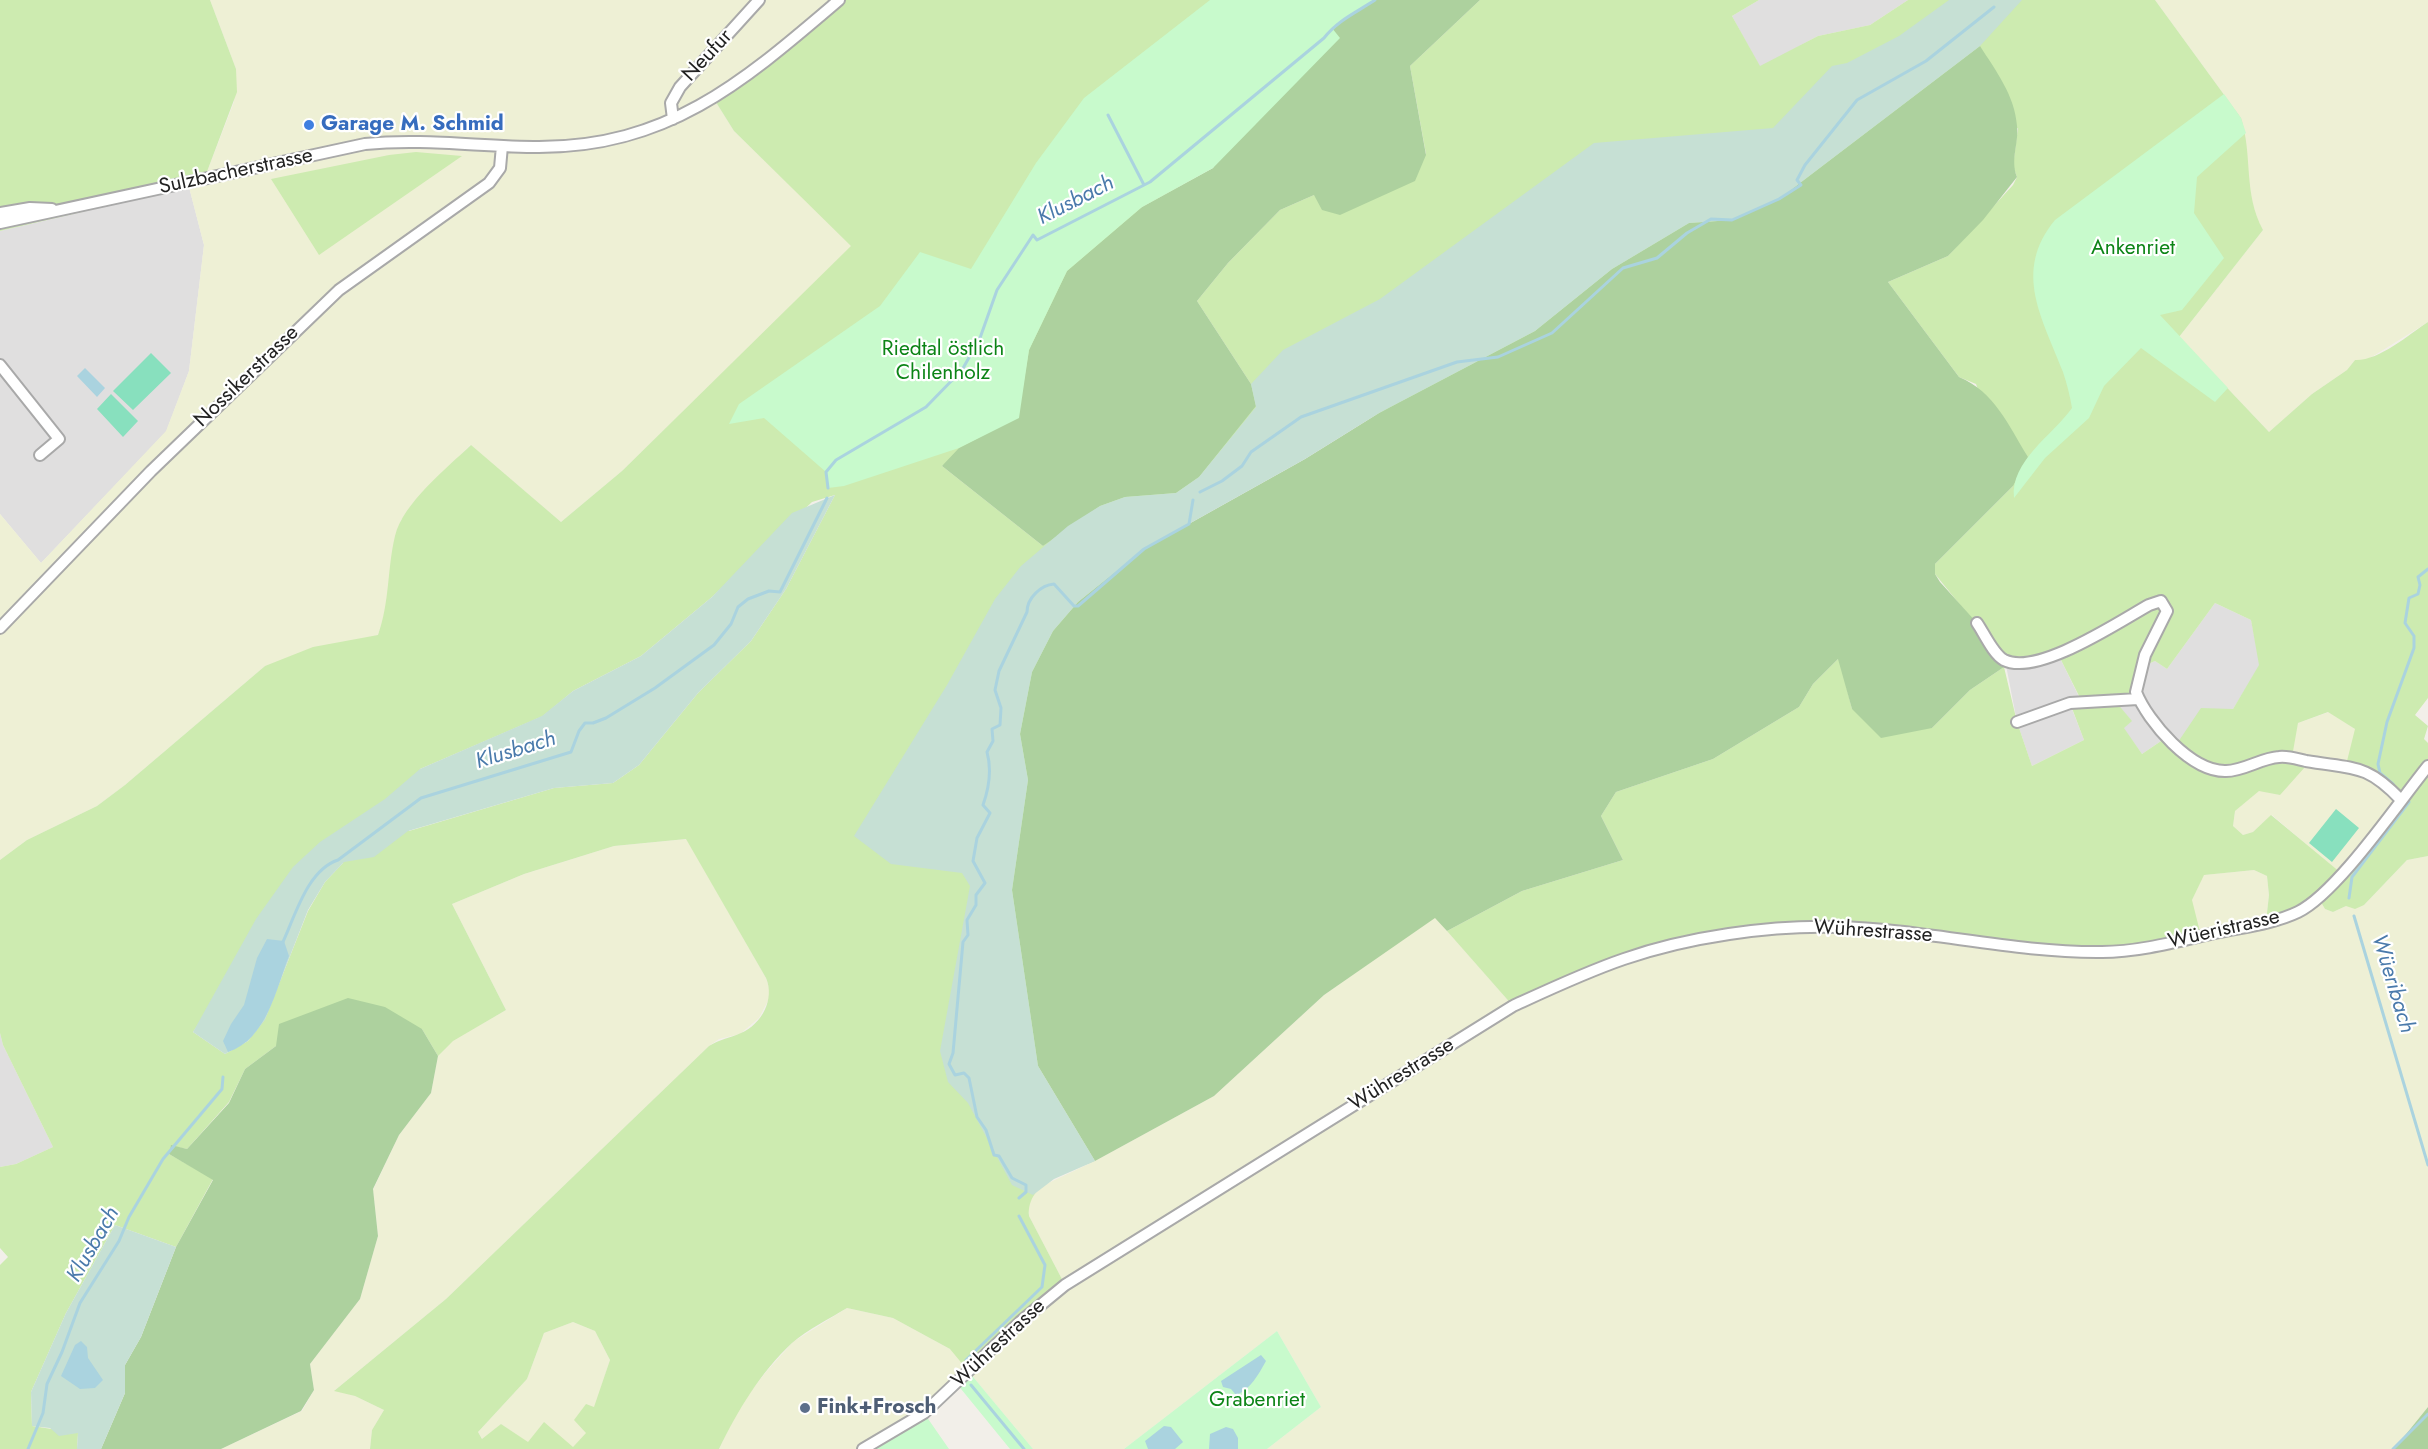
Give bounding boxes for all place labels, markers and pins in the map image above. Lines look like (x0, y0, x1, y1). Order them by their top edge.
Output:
place label: Garage M. Schmid (321, 112, 504, 138)
marker: Garage M. Schmid (302, 118, 316, 132)
place label: Fink+Frosch (817, 1395, 937, 1421)
marker: Fink+Frosch (798, 1401, 812, 1415)

